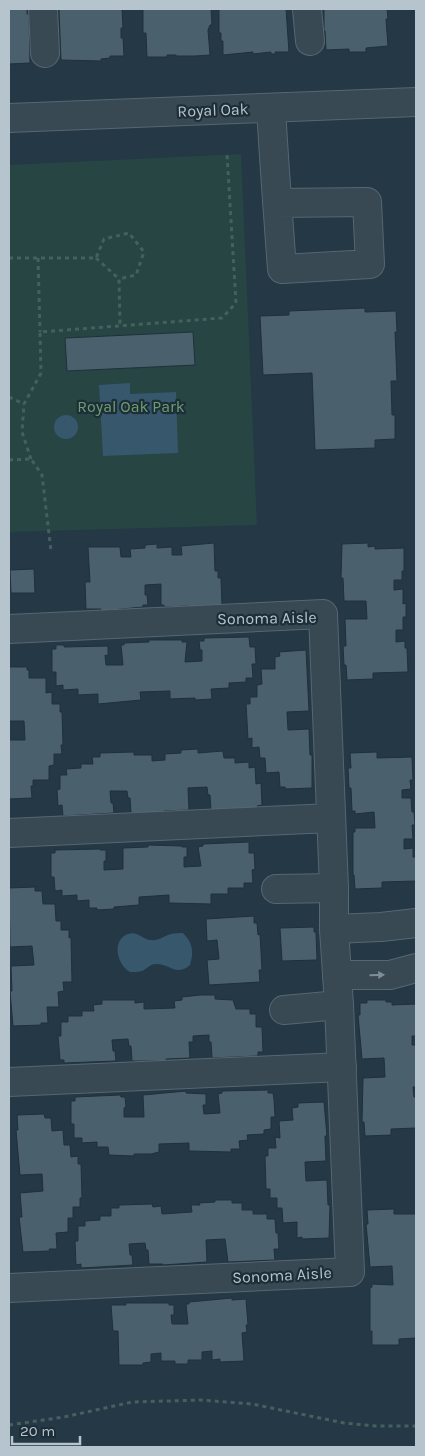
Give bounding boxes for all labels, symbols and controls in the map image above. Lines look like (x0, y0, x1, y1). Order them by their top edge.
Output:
street label: Royal Oak (177, 99, 249, 121)
park label: Royal Oak Park (77, 397, 185, 416)
street label: Sonoma Aisle (217, 608, 317, 628)
one-way arrow (369, 971, 385, 979)
street label: Sonoma Aisle (232, 1263, 332, 1287)
scale bar (12, 1414, 80, 1446)
text: 20 m (20, 1422, 55, 1440)

